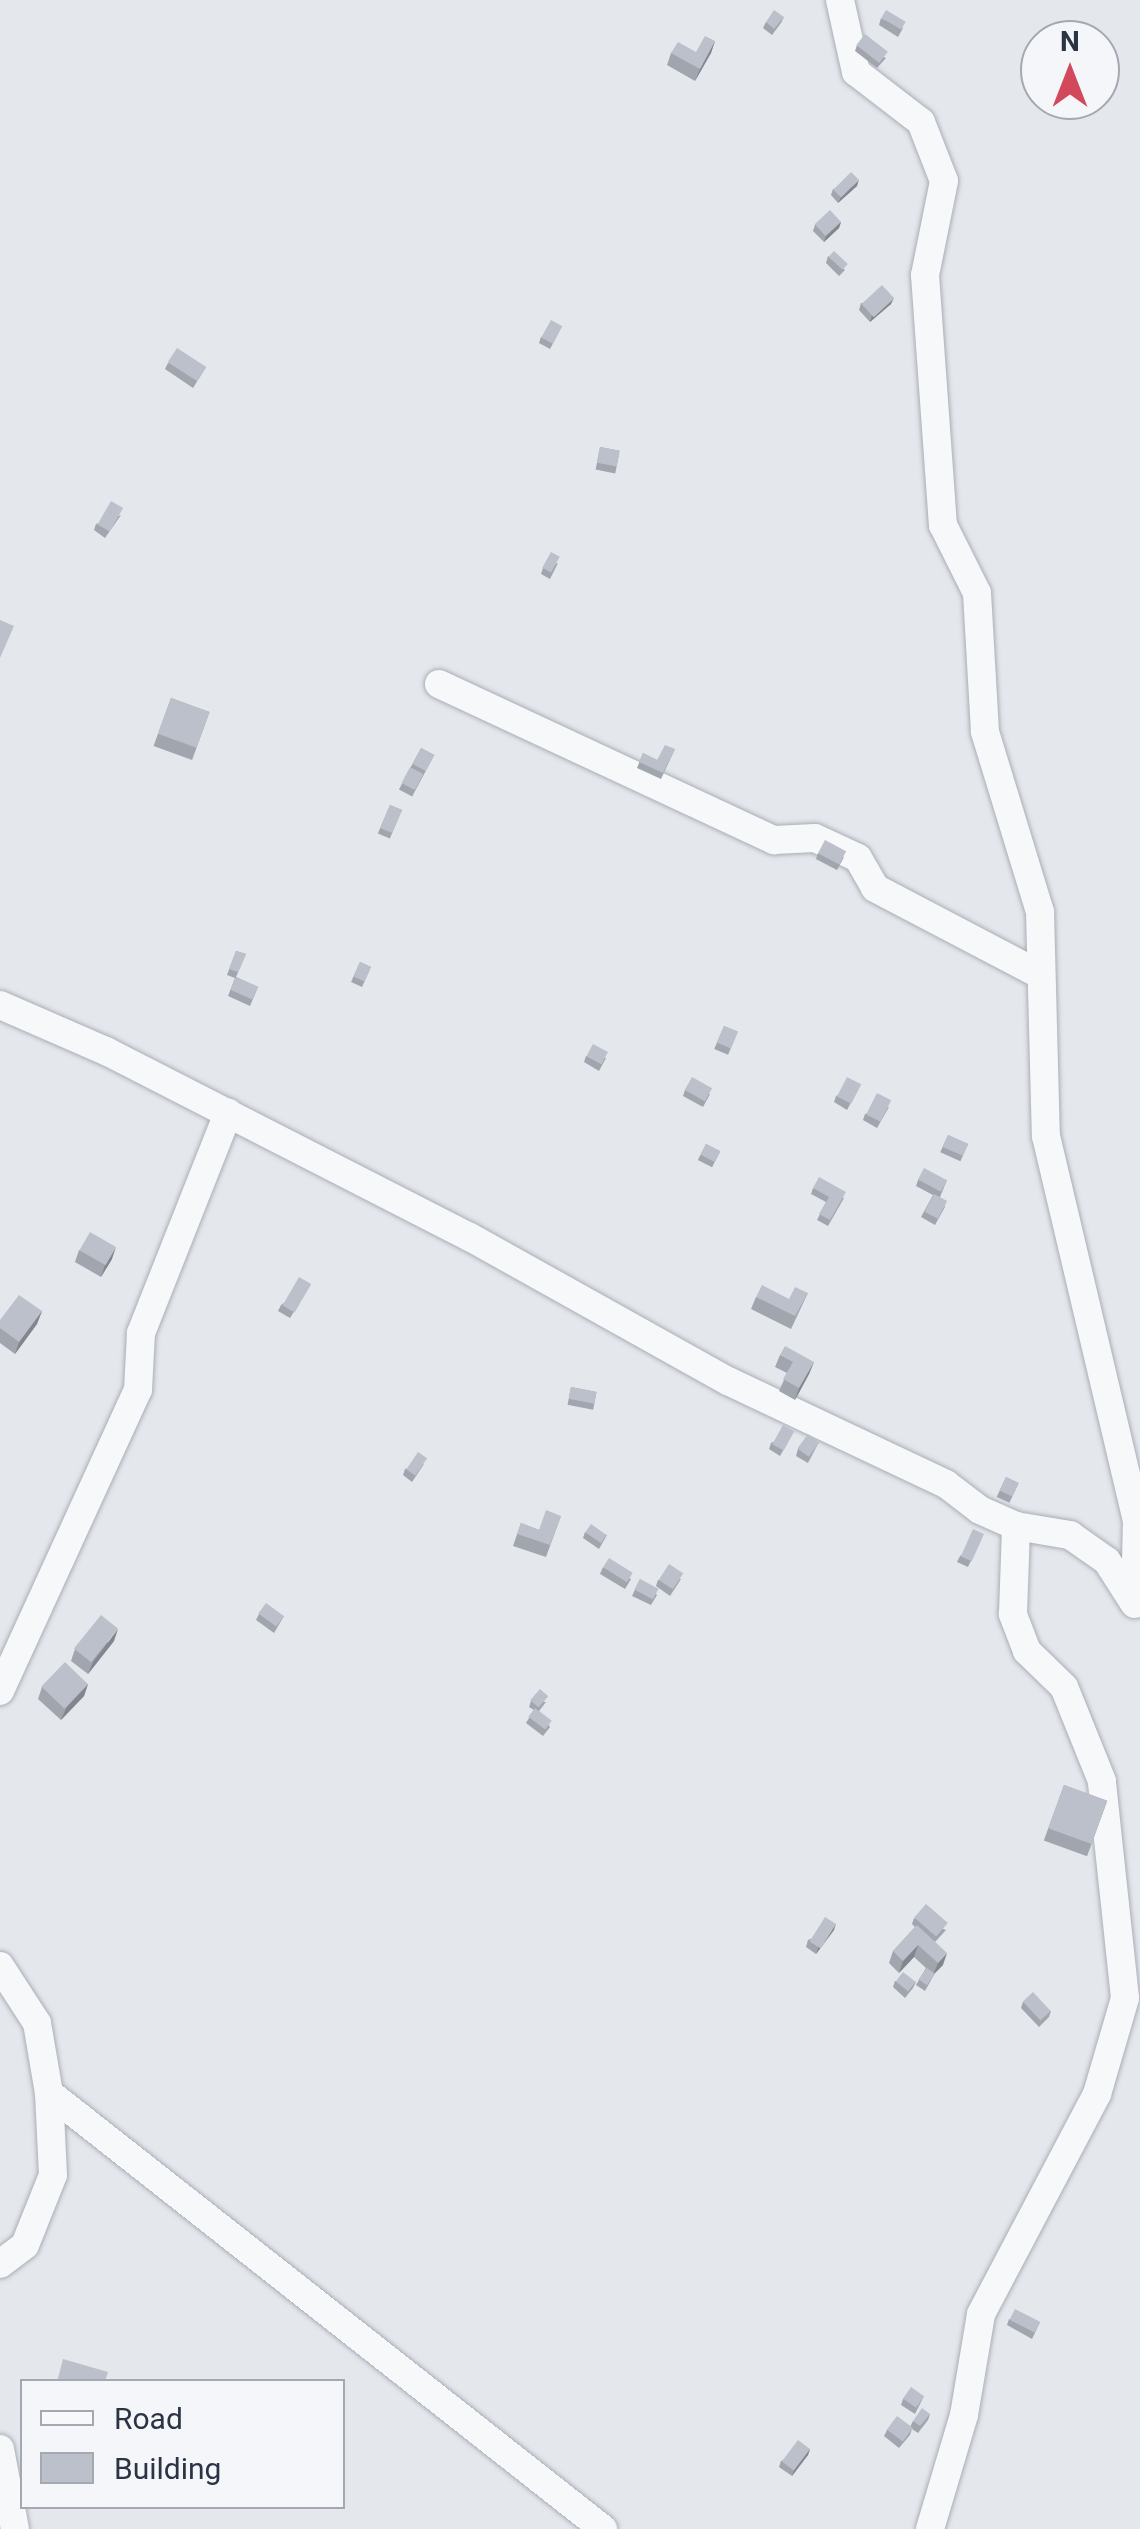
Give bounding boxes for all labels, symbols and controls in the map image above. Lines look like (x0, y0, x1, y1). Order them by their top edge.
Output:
north arrow (1020, 20, 1120, 120)
text: N (1060, 25, 1080, 58)
legend (20, 2379, 345, 2509)
text: Road (114, 2401, 183, 2436)
text: Building (114, 2451, 221, 2486)

